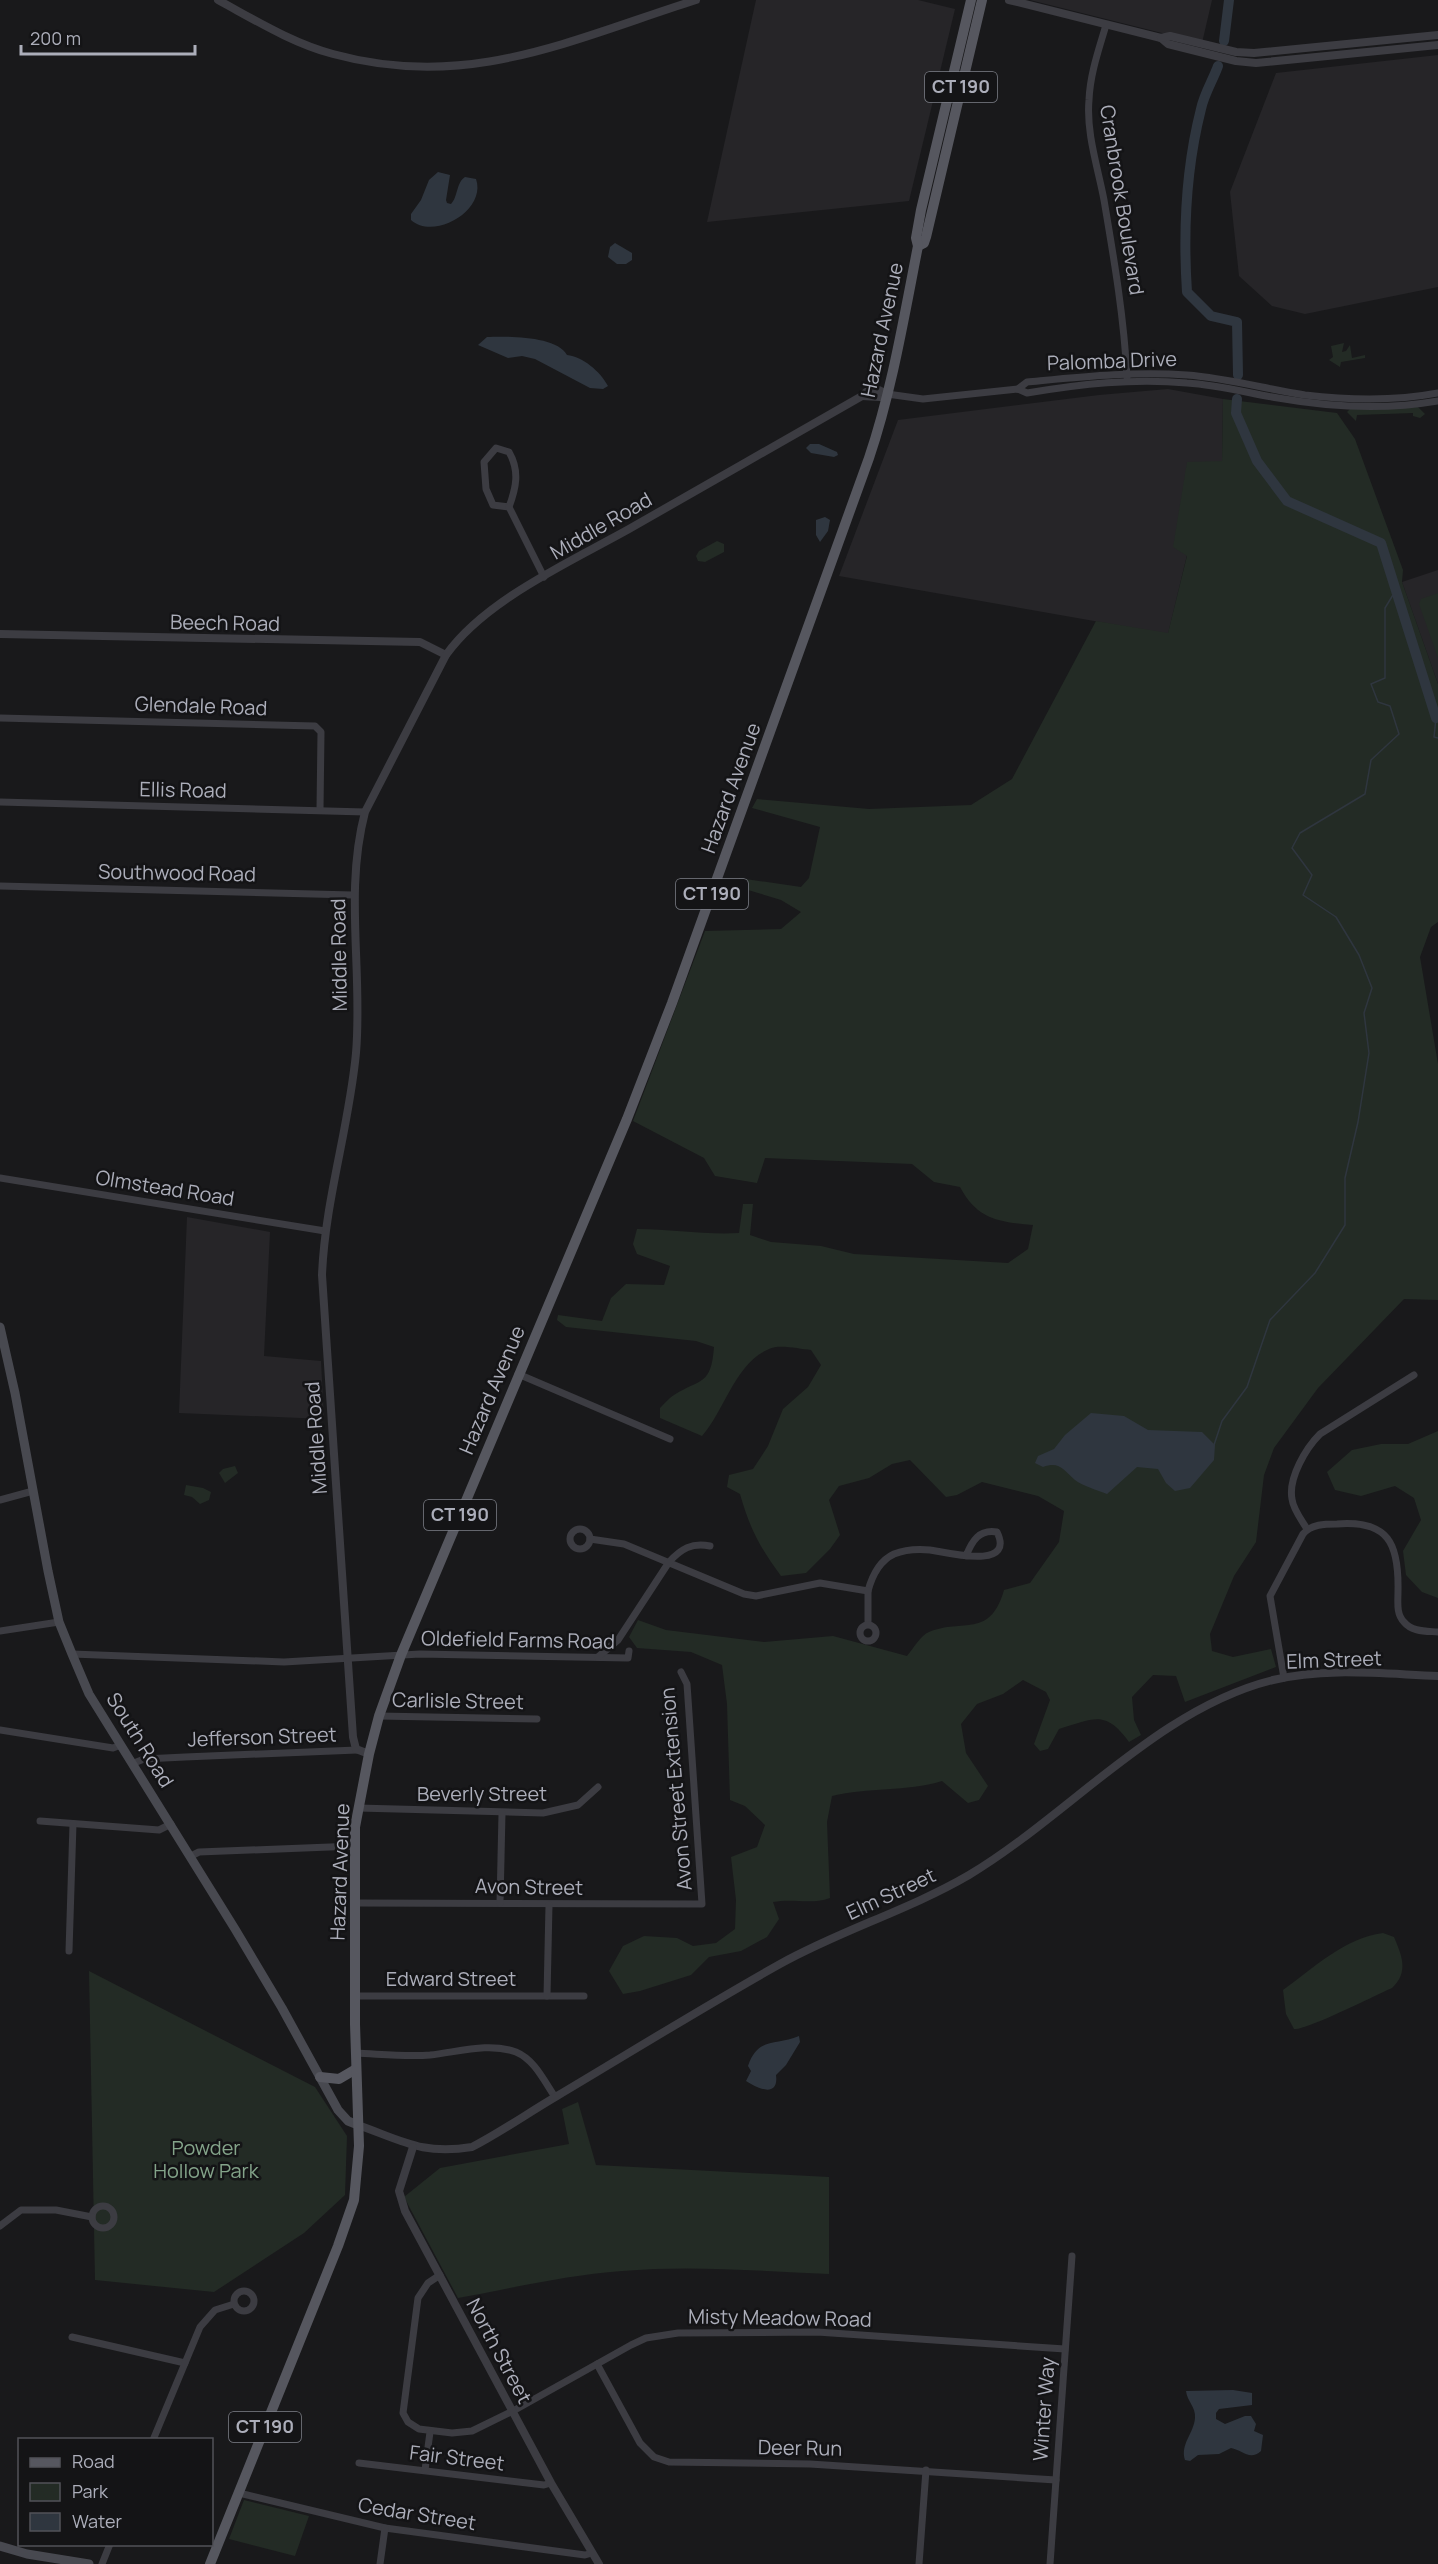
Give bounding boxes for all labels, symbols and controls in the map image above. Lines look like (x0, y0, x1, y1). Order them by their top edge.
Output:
scale bar (21, 18, 195, 56)
text: 200 m (30, 26, 81, 50)
road number: CT 190 (925, 72, 997, 102)
street label: Cranbrook Boulevard (1094, 103, 1151, 297)
street label: Hazard Avenue (854, 260, 909, 400)
street label: Palomba Drive (1047, 345, 1177, 376)
street label: Middle Road (545, 486, 656, 565)
street label: Beech Road (170, 608, 280, 637)
street label: Glendale Road (134, 690, 268, 721)
street label: Hazard Avenue (694, 719, 767, 857)
street label: Ellis Road (139, 775, 227, 804)
street label: Southwood Road (98, 858, 256, 887)
road number: CT 190 (676, 879, 748, 909)
street label: Middle Road (324, 898, 353, 1012)
street label: Olmstead Road (94, 1163, 236, 1212)
street label: Hazard Avenue (452, 1321, 531, 1458)
street label: Middle Road (298, 1381, 333, 1495)
road number: CT 190 (424, 1500, 496, 1530)
street label: Oldefield Farms Road (421, 1624, 615, 1655)
street label: Elm Street (1286, 1644, 1382, 1675)
street label: Carlisle Street (392, 1686, 524, 1715)
street label: Avon Street Extension (653, 1686, 698, 1892)
street label: South Road (101, 1687, 180, 1792)
street label: Jefferson Street (187, 1720, 337, 1753)
street label: Beverly Street (417, 1780, 547, 1807)
street label: Hazard Avenue (324, 1803, 355, 1941)
street label: Elm Street (842, 1861, 940, 1926)
street label: Avon Street (475, 1872, 583, 1901)
street label: Edward Street (386, 1965, 516, 1992)
park label: Powder Hollow Park (153, 2134, 260, 2184)
street label: North Street (460, 2293, 538, 2408)
street label: Misty Meadow Road (688, 2302, 872, 2333)
street label: Winter Way (1026, 2356, 1061, 2462)
road number: CT 190 (229, 2412, 301, 2442)
street label: Deer Run (758, 2433, 842, 2462)
legend (18, 2438, 213, 2546)
street label: Fair Street (408, 2438, 506, 2477)
text: Road (72, 2449, 115, 2473)
text: Park (72, 2479, 109, 2503)
street label: Cedar Street (356, 2491, 478, 2536)
text: Water (72, 2509, 122, 2533)

